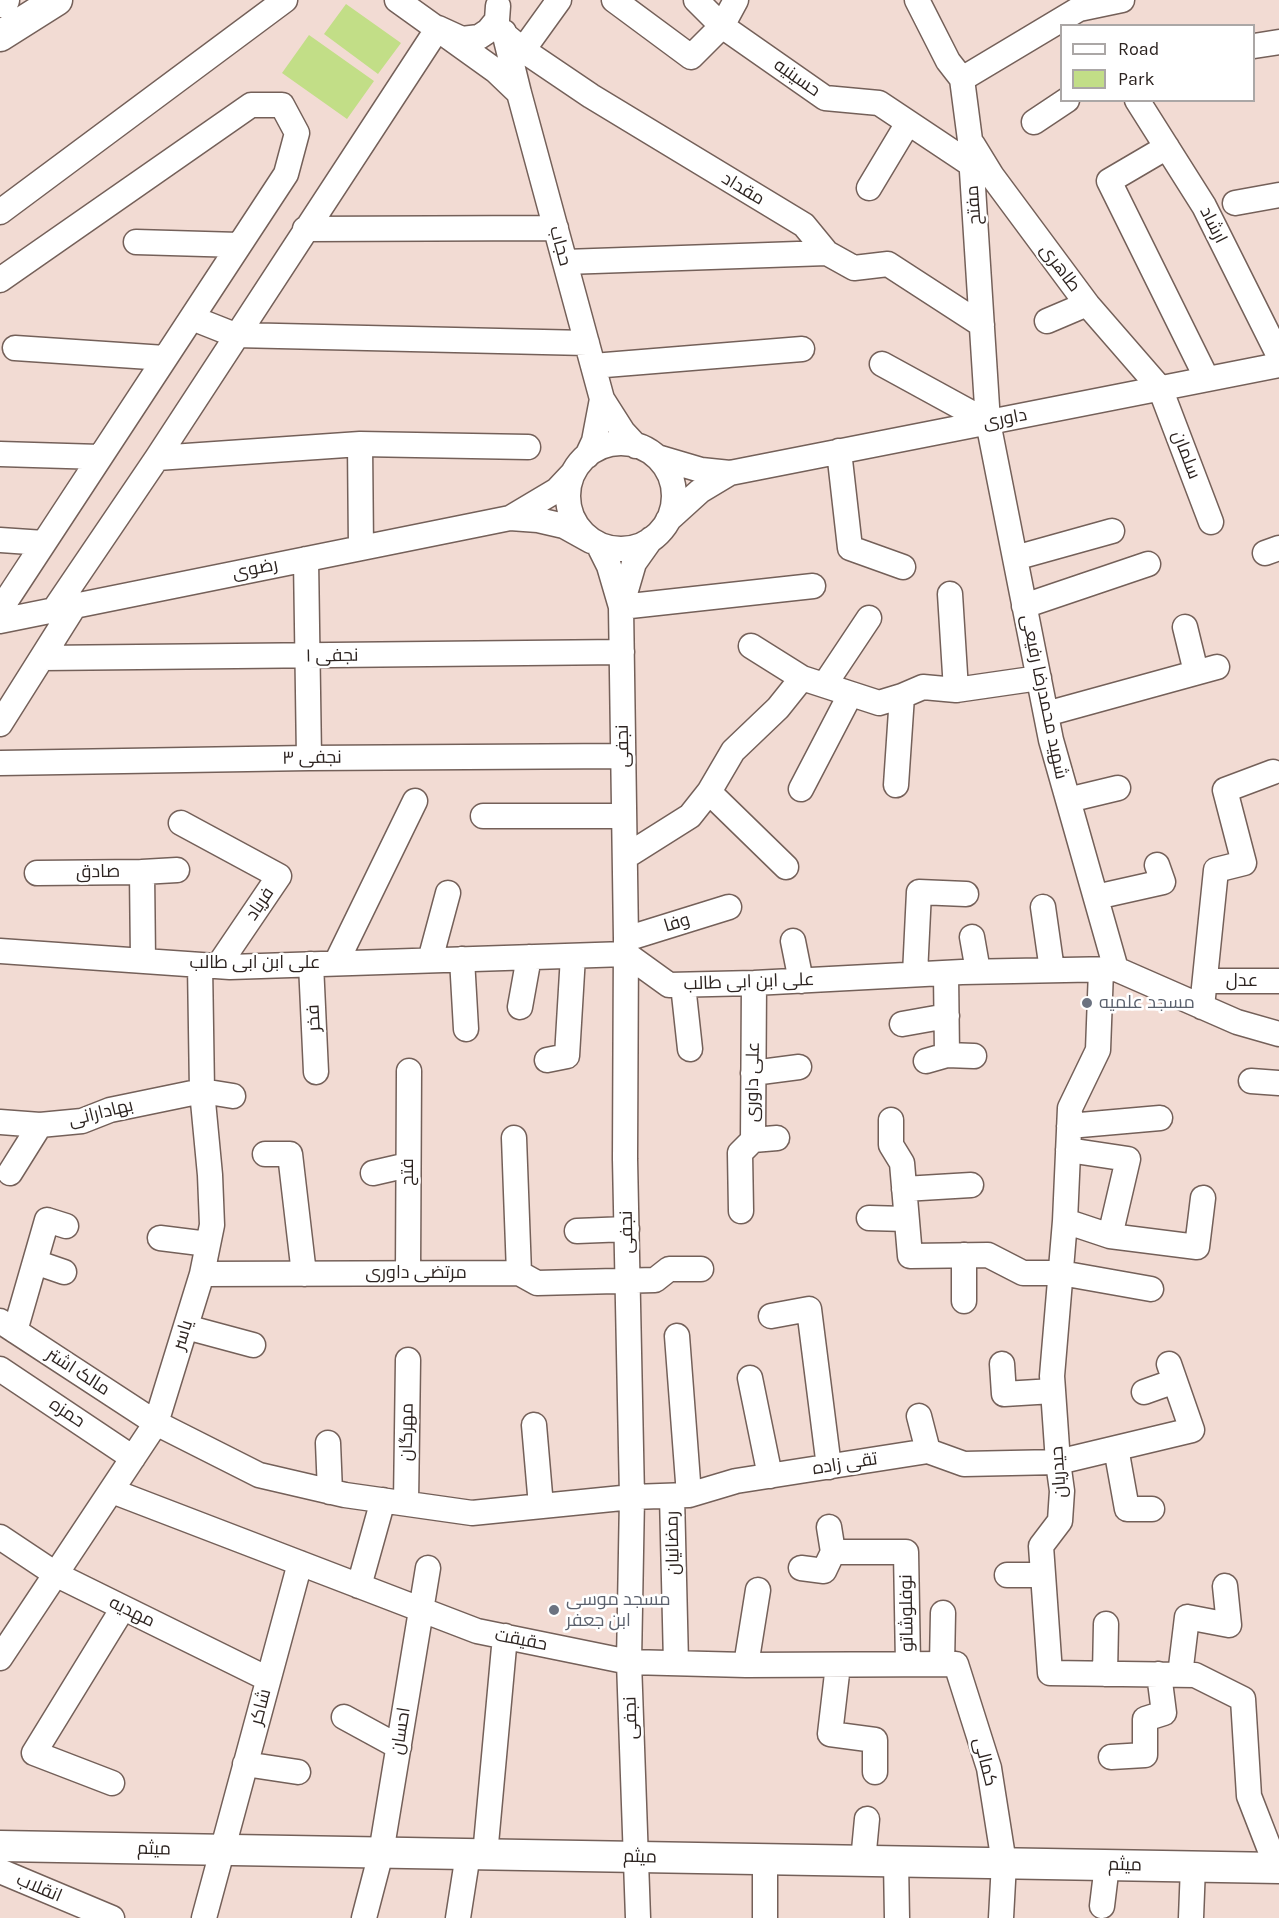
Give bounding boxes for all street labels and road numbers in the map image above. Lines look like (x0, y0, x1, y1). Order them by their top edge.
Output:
street label: حسینیه (770, 54, 824, 102)
street label: مقداد (718, 168, 768, 210)
street label: مفتح (962, 184, 986, 226)
street label: ارشاد (1195, 203, 1231, 247)
street label: حجاب (544, 224, 576, 268)
street label: طاهری (1035, 240, 1085, 296)
street label: داوری (981, 404, 1029, 434)
street label: سلمان (1167, 428, 1205, 482)
street label: رضوی (230, 554, 280, 584)
street label: شهید محمدرضا رفیعی (1016, 613, 1072, 781)
street label: نجفی ۱ (305, 645, 359, 667)
street label: نجفی (612, 724, 634, 768)
street label: نجفی ۳ (282, 747, 342, 769)
street label: صادق (76, 861, 120, 883)
street label: فریاد (241, 883, 279, 925)
street label: وفا (661, 909, 693, 937)
street label: علی ابن ابی طالب (189, 952, 321, 974)
street label: علی ابن ابی طالب (683, 969, 815, 995)
street label: عدل (1226, 970, 1258, 992)
street label: فخر (303, 1004, 325, 1032)
street label: علی داوری (741, 1042, 765, 1122)
street label: بهادارانی (66, 1095, 136, 1131)
street label: فتح (397, 1158, 419, 1186)
street label: نجفی (616, 1210, 638, 1254)
street label: مرتضی داوری (365, 1262, 467, 1284)
street label: یاسر (168, 1317, 198, 1353)
street label: مالک اشتر (42, 1344, 114, 1400)
street label: حمزه (45, 1393, 89, 1433)
street label: مهرگان (396, 1403, 418, 1461)
street label: حیدریان (1046, 1445, 1072, 1499)
street label: تقی زاده (811, 1448, 879, 1480)
street label: رمضانیان (662, 1511, 684, 1575)
street label: نوفلوشاتو (896, 1574, 918, 1652)
street label: مهدیه (106, 1592, 158, 1632)
street label: حقیقت (493, 1624, 549, 1656)
street label: شاکر (246, 1686, 276, 1728)
street label: نجفی (619, 1696, 643, 1740)
street label: احسان (387, 1706, 415, 1756)
street label: کمالی (969, 1735, 1001, 1789)
street label: میثم (137, 1838, 171, 1860)
street label: میثم (623, 1846, 657, 1868)
street label: میثم (1108, 1854, 1142, 1876)
street label: انقلاب (13, 1869, 65, 1907)

